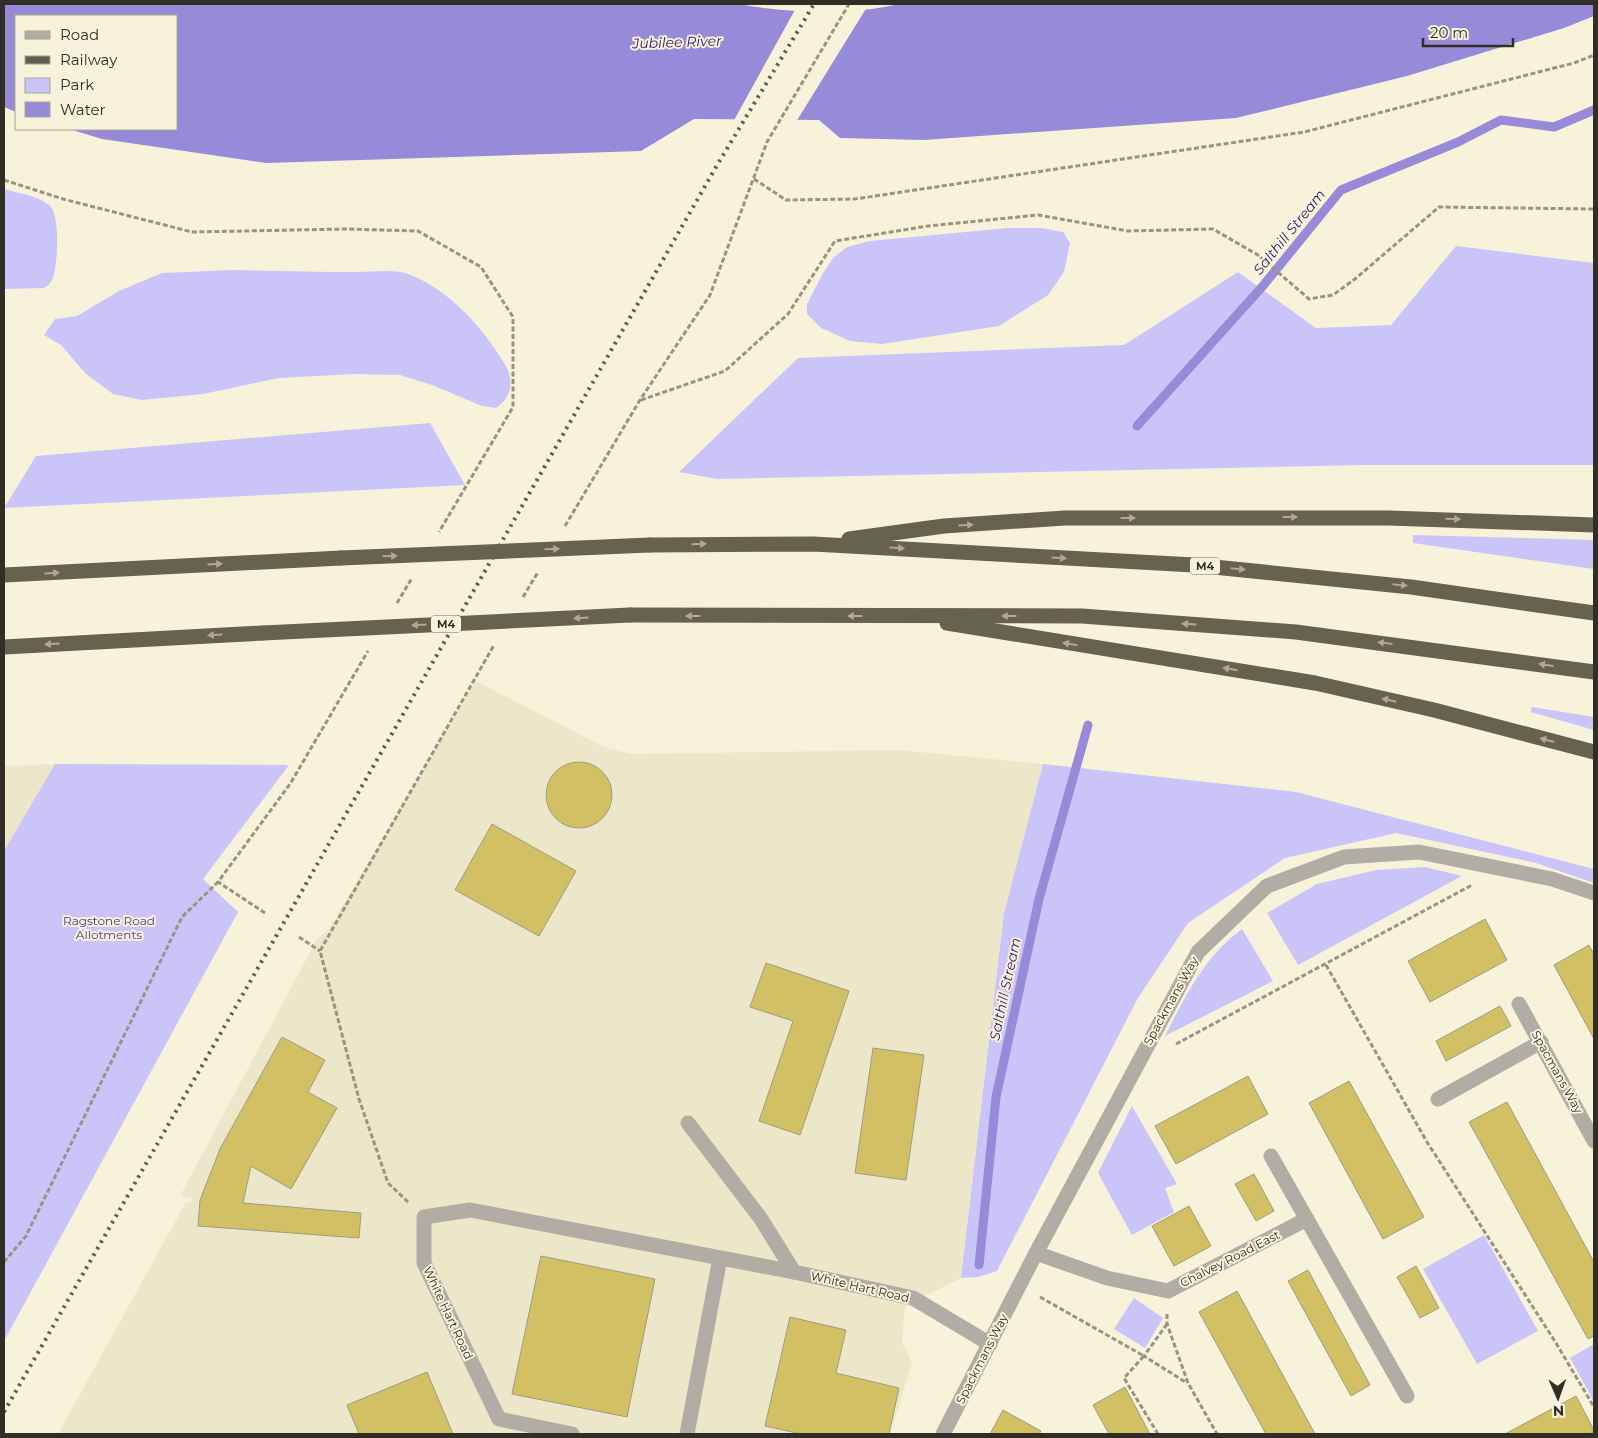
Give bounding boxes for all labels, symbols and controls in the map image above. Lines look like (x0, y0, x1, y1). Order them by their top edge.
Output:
legend (15, 15, 178, 130)
scale bar (1423, 15, 1513, 47)
text: 20 m (1430, 23, 1468, 42)
text: Road (60, 25, 99, 44)
water label: Jubilee River (631, 31, 722, 53)
text: Railway (60, 50, 118, 69)
text: Park (60, 75, 94, 94)
text: Water (60, 100, 106, 119)
water label: Salthill Stream (1249, 186, 1329, 278)
one-way arrow (1283, 513, 1299, 521)
one-way arrow (1120, 514, 1136, 522)
one-way arrow (1445, 516, 1461, 524)
one-way arrow (958, 520, 974, 528)
one-way arrow (691, 539, 707, 547)
one-way arrow (545, 544, 561, 552)
one-way arrow (889, 545, 905, 553)
one-way arrow (382, 551, 398, 559)
one-way arrow (1051, 554, 1067, 562)
road number: M4 (1190, 558, 1220, 574)
one-way arrow (207, 560, 223, 568)
one-way arrow (1231, 565, 1247, 573)
one-way arrow (45, 568, 61, 576)
one-way arrow (1392, 582, 1408, 590)
one-way arrow (684, 612, 700, 620)
one-way arrow (847, 612, 863, 620)
one-way arrow (1001, 612, 1017, 620)
one-way arrow (573, 614, 589, 622)
road number: M4 (431, 616, 461, 632)
one-way arrow (1180, 620, 1196, 628)
one-way arrow (410, 621, 426, 629)
one-way arrow (207, 632, 223, 640)
one-way arrow (1377, 639, 1393, 647)
one-way arrow (1061, 640, 1077, 648)
one-way arrow (44, 641, 60, 649)
one-way arrow (1538, 661, 1554, 669)
one-way arrow (1222, 664, 1238, 672)
one-way arrow (1382, 696, 1397, 704)
one-way arrow (1540, 736, 1555, 744)
park label: Ragstone Road Allotments (63, 913, 155, 942)
water label: Salthill Stream (985, 936, 1025, 1042)
street label: Spackmans Way (1140, 953, 1201, 1048)
street label: Spacmans Way (1529, 1028, 1587, 1116)
street label: Chalvey Road East (1177, 1227, 1282, 1290)
street label: White Hart Road (420, 1264, 477, 1362)
street label: White Hart Road (809, 1268, 911, 1305)
street label: Spackmans Way (952, 1311, 1011, 1406)
north arrow (1533, 1373, 1583, 1423)
text: N (1552, 1402, 1564, 1420)

